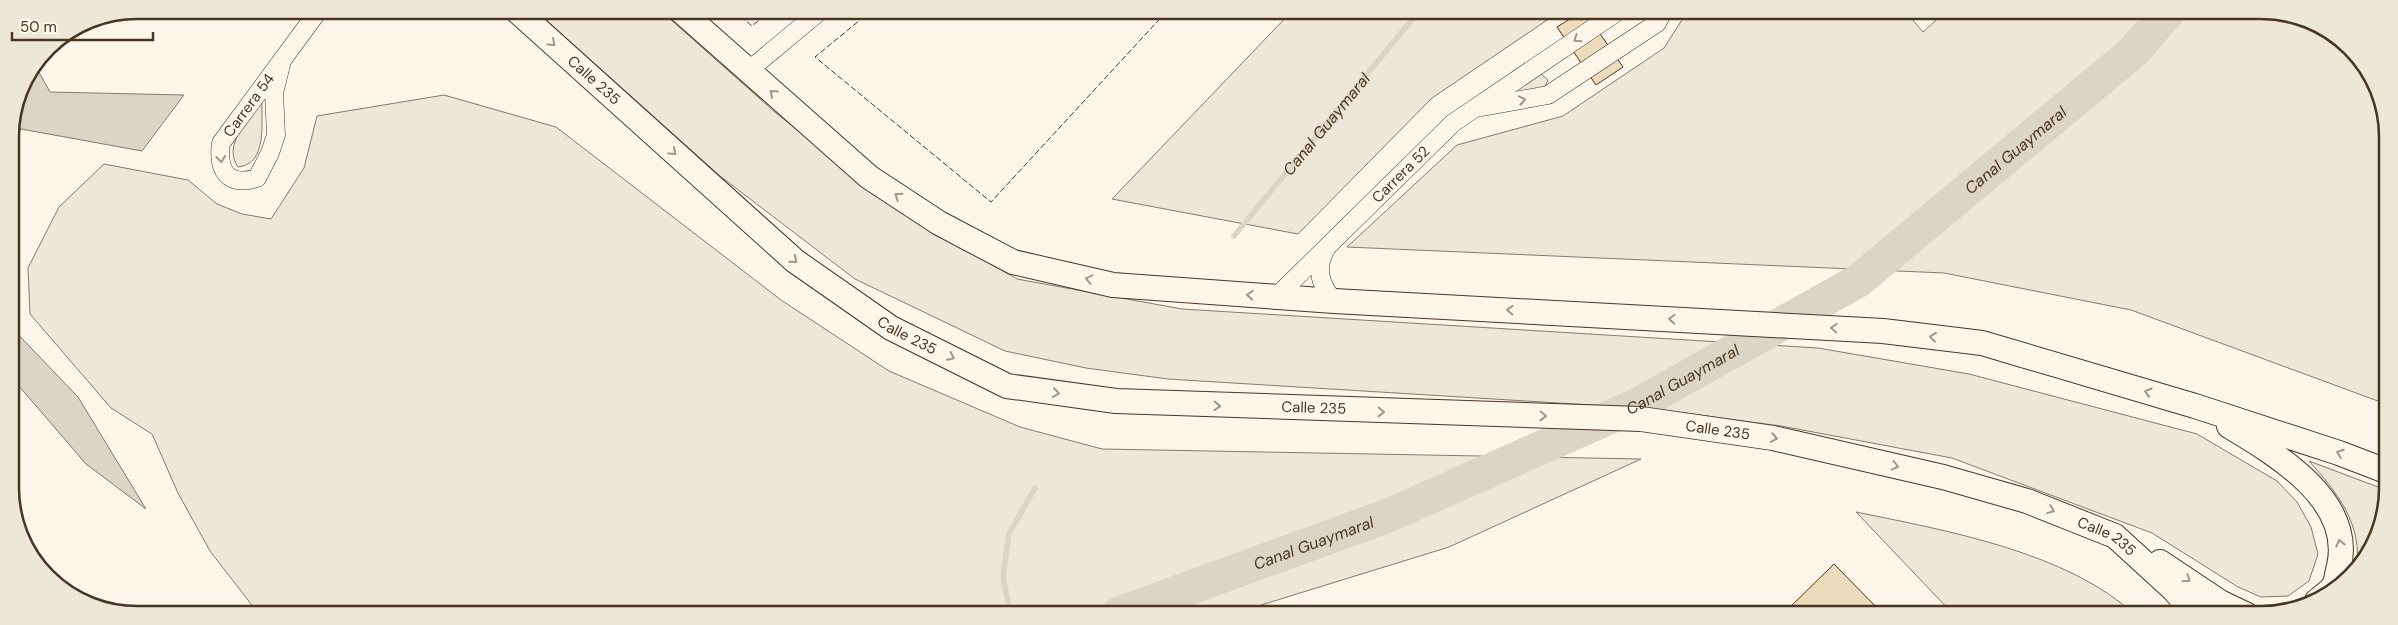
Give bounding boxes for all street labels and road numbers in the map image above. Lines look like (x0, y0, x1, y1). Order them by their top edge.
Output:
street label: Calle 235 (563, 51, 625, 109)
street label: Carrera 54 (219, 69, 279, 141)
street label: Carrera 52 (1368, 141, 1434, 207)
street label: Calle 235 (873, 311, 940, 359)
street label: Calle 235 (1281, 397, 1347, 419)
street label: Calle 235 (1684, 416, 1751, 445)
street label: Calle 235 (2074, 512, 2140, 560)

